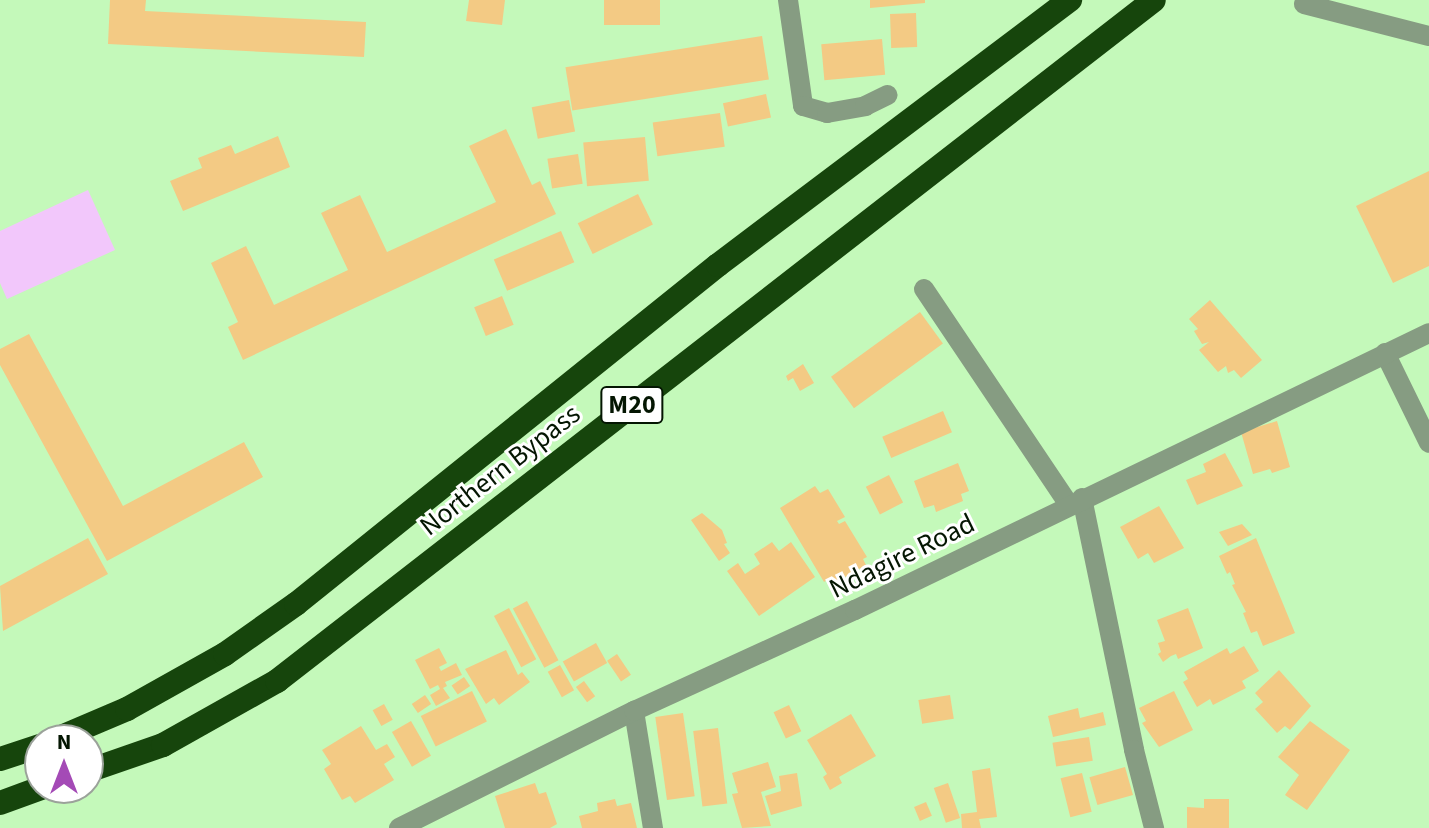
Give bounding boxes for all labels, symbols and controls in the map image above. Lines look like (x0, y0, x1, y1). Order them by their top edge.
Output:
road number: M20 (600, 383, 664, 427)
street label: Northern Bypass (413, 397, 587, 543)
street label: Ndagire Road (824, 506, 980, 606)
north arrow (24, 724, 104, 804)
text: N (57, 726, 71, 758)

